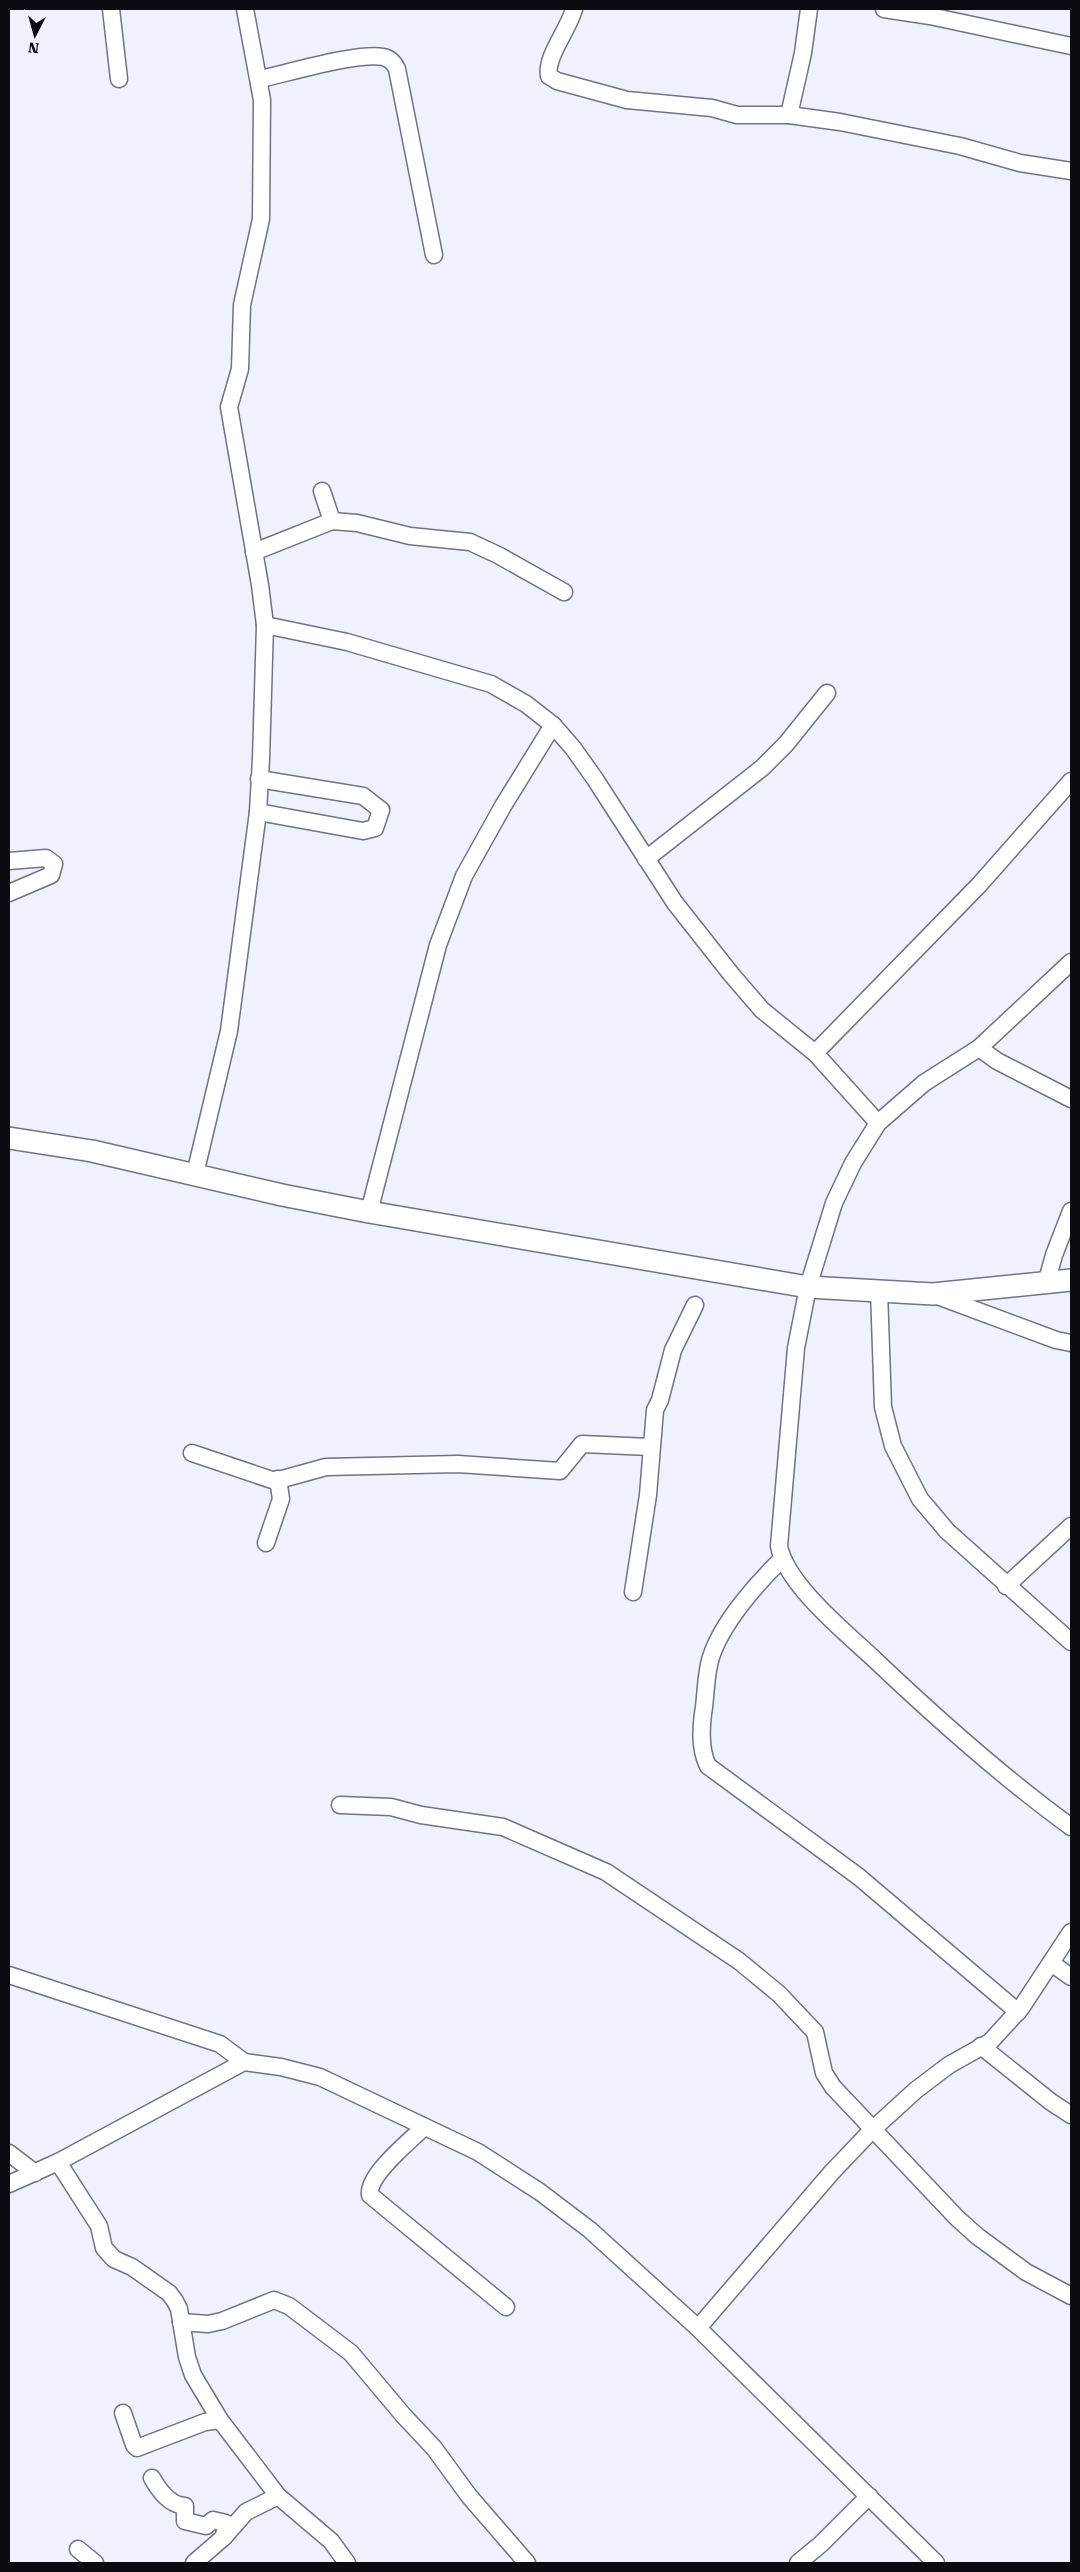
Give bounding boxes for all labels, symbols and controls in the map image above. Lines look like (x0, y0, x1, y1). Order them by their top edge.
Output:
north arrow (10, 10, 60, 60)
text: N (27, 39, 40, 56)

